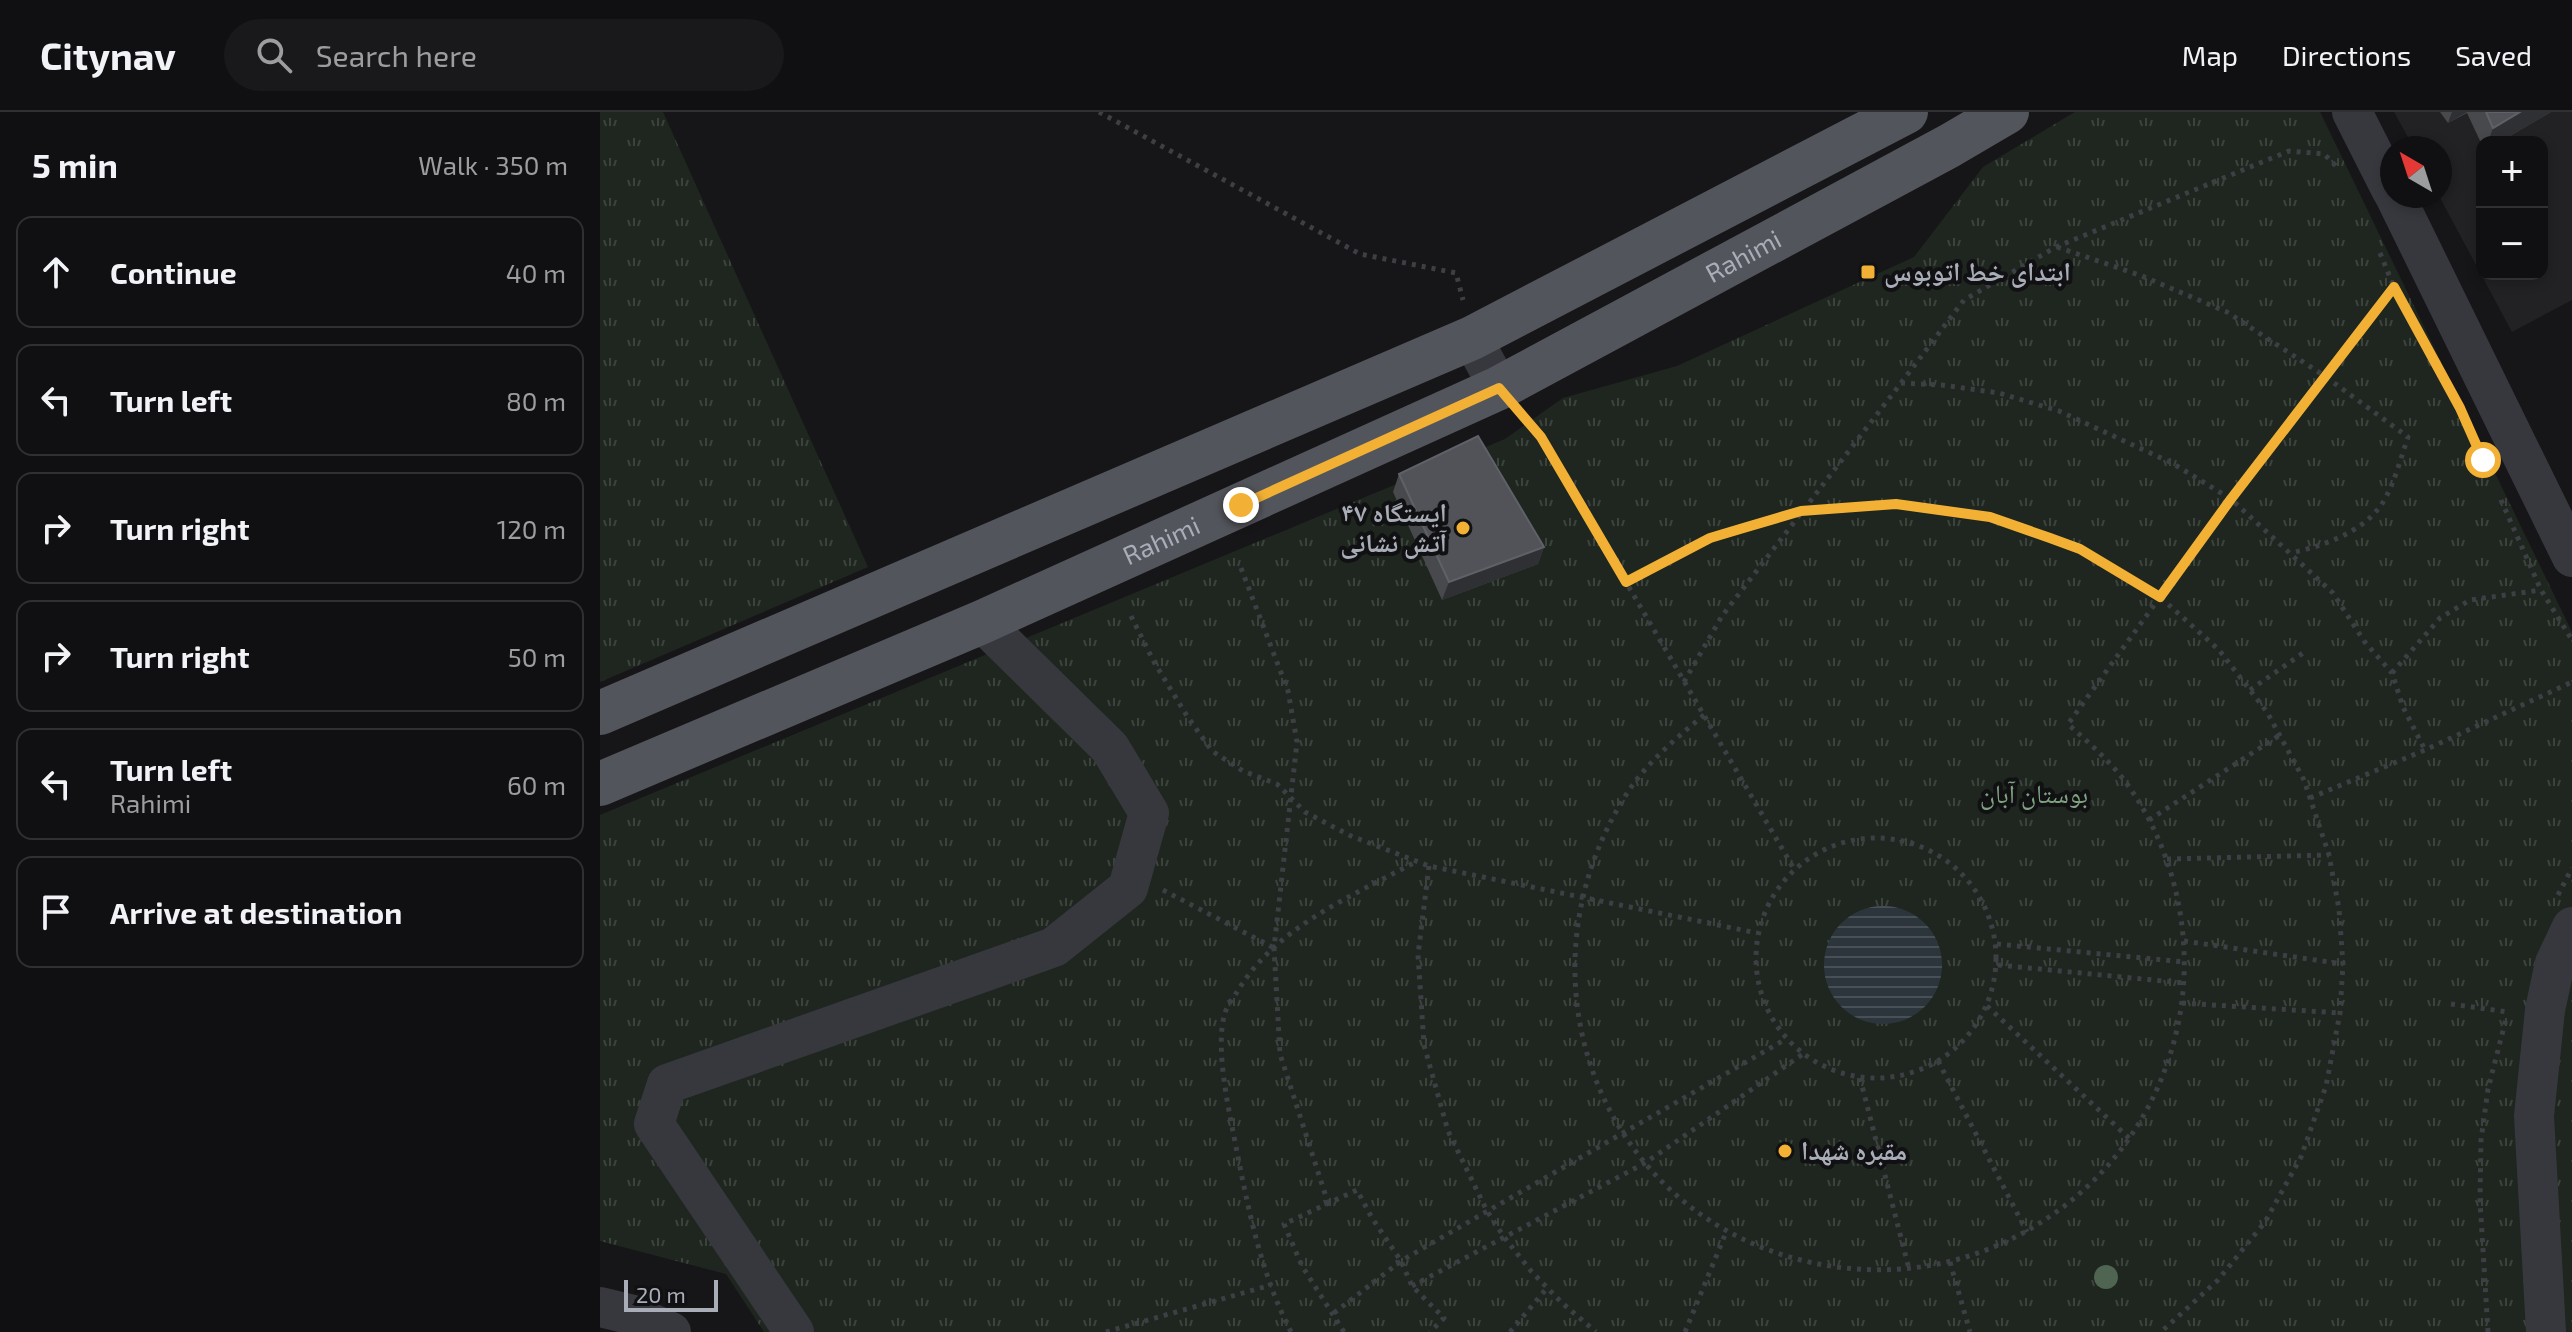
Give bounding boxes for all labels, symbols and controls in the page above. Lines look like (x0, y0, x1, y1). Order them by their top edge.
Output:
search box (224, 19, 784, 91)
text: Citynav (40, 32, 176, 78)
icon: search (252, 33, 296, 77)
text: Search here (316, 37, 477, 73)
text: Map (2182, 38, 2238, 72)
text: Directions (2282, 38, 2411, 72)
text: Saved (2455, 38, 2532, 72)
north arrow (2380, 136, 2452, 208)
map controls (2476, 136, 2548, 280)
button: + (2476, 136, 2548, 208)
text: 5 min (32, 144, 118, 185)
text: Walk · 350 m (418, 149, 568, 180)
button: − (2476, 208, 2548, 280)
street label: Rahimi (1700, 222, 1786, 288)
icon: ahead (34, 250, 78, 294)
text: Continue (110, 254, 237, 290)
place label: ابتدای خط اتوبوس (1884, 255, 2071, 288)
text: 40 m (506, 257, 566, 288)
marker: ابتدای خط اتوبوس (1859, 263, 1877, 281)
icon: left (34, 378, 78, 422)
text: Turn left (110, 382, 232, 418)
text: 80 m (506, 385, 566, 416)
route start (2465, 442, 2501, 478)
route end (1223, 487, 1259, 523)
place label: ایستگاه ۴۷ آتش نشانی (1340, 496, 1448, 559)
icon: right (34, 506, 78, 550)
street label: Rahimi (1118, 509, 1204, 570)
text: Turn right (110, 510, 250, 546)
text: 120 m (497, 513, 566, 544)
marker: ایستگاه ۴۷ آتش نشانی (1454, 519, 1472, 537)
icon: right (34, 634, 78, 678)
text: Turn right (110, 638, 250, 674)
text: 50 m (508, 641, 566, 672)
text: Turn left (110, 751, 232, 787)
icon: left (34, 762, 78, 806)
text: 60 m (507, 769, 566, 800)
park label: بوستان آبان (1980, 777, 2088, 810)
text: Rahimi (110, 787, 191, 818)
icon: arrive (34, 890, 78, 934)
text: Arrive at destination (110, 894, 402, 930)
place label: مقبره شهدا (1801, 1134, 1907, 1166)
marker: مقبره شهدا (1776, 1142, 1794, 1160)
scale bar (624, 1276, 718, 1312)
text: 20 m (636, 1281, 686, 1307)

